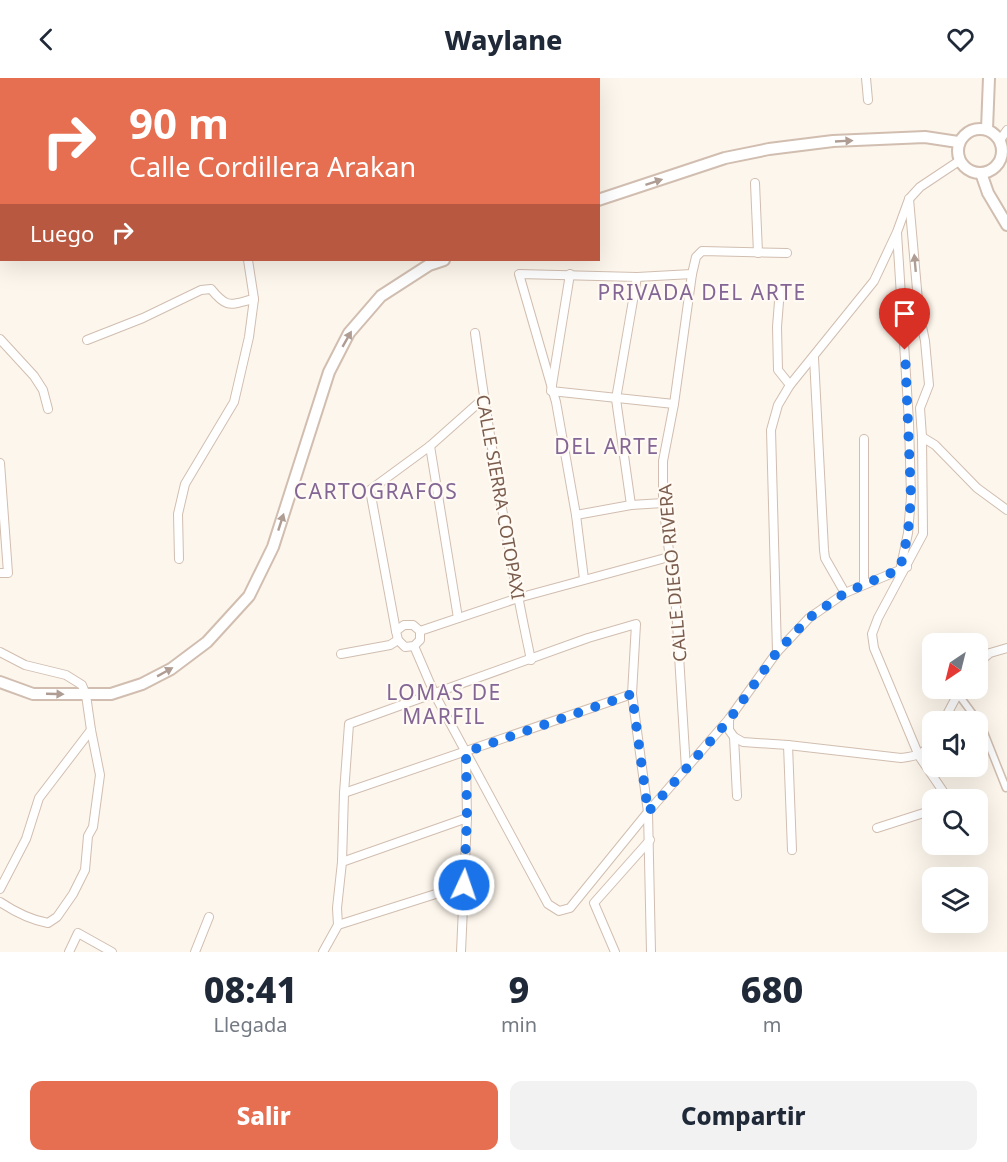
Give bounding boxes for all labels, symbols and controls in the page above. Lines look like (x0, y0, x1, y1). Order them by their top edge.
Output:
text: Waylane (445, 21, 562, 58)
icon: back (30, 23, 63, 56)
icon: heart (944, 23, 977, 56)
text: 90 m (129, 94, 229, 151)
icon: right (30, 102, 108, 180)
one-way arrow (834, 136, 853, 145)
text: Calle Cordillera Arakan (129, 148, 416, 185)
one-way arrow (645, 176, 663, 186)
icon: right (106, 216, 139, 249)
text: Luego (30, 218, 94, 248)
one-way arrow (910, 253, 920, 272)
district label: PRIVADA DEL ARTE (597, 278, 807, 306)
pin (879, 288, 930, 350)
icon: arrive (888, 297, 921, 330)
one-way arrow (342, 330, 352, 347)
street label: CALLE SIERRA COTOPAXI (471, 393, 531, 601)
district label: DEL ARTE (554, 432, 660, 460)
district label: CARTOGRAFOS (294, 477, 458, 505)
street label: CALLE DIEGO RIVERA (652, 483, 692, 663)
one-way arrow (277, 513, 287, 531)
north arrow (922, 633, 988, 699)
map controls (922, 633, 988, 933)
one-way arrow (157, 667, 174, 677)
district label: LOMAS DE MARFIL (386, 678, 502, 730)
one-way arrow (45, 690, 64, 699)
button: sound (922, 711, 988, 777)
button: search (922, 789, 988, 855)
position arrow (432, 853, 496, 917)
button: layers (922, 867, 988, 933)
text: 08:41 (204, 965, 297, 1014)
text: 9 (509, 965, 529, 1014)
text: 680 (741, 965, 803, 1014)
text: Llegada (213, 1011, 287, 1038)
text: min (501, 1011, 537, 1038)
text: m (763, 1011, 781, 1038)
button: Salir (30, 1081, 498, 1150)
button: Compartir (510, 1081, 977, 1150)

